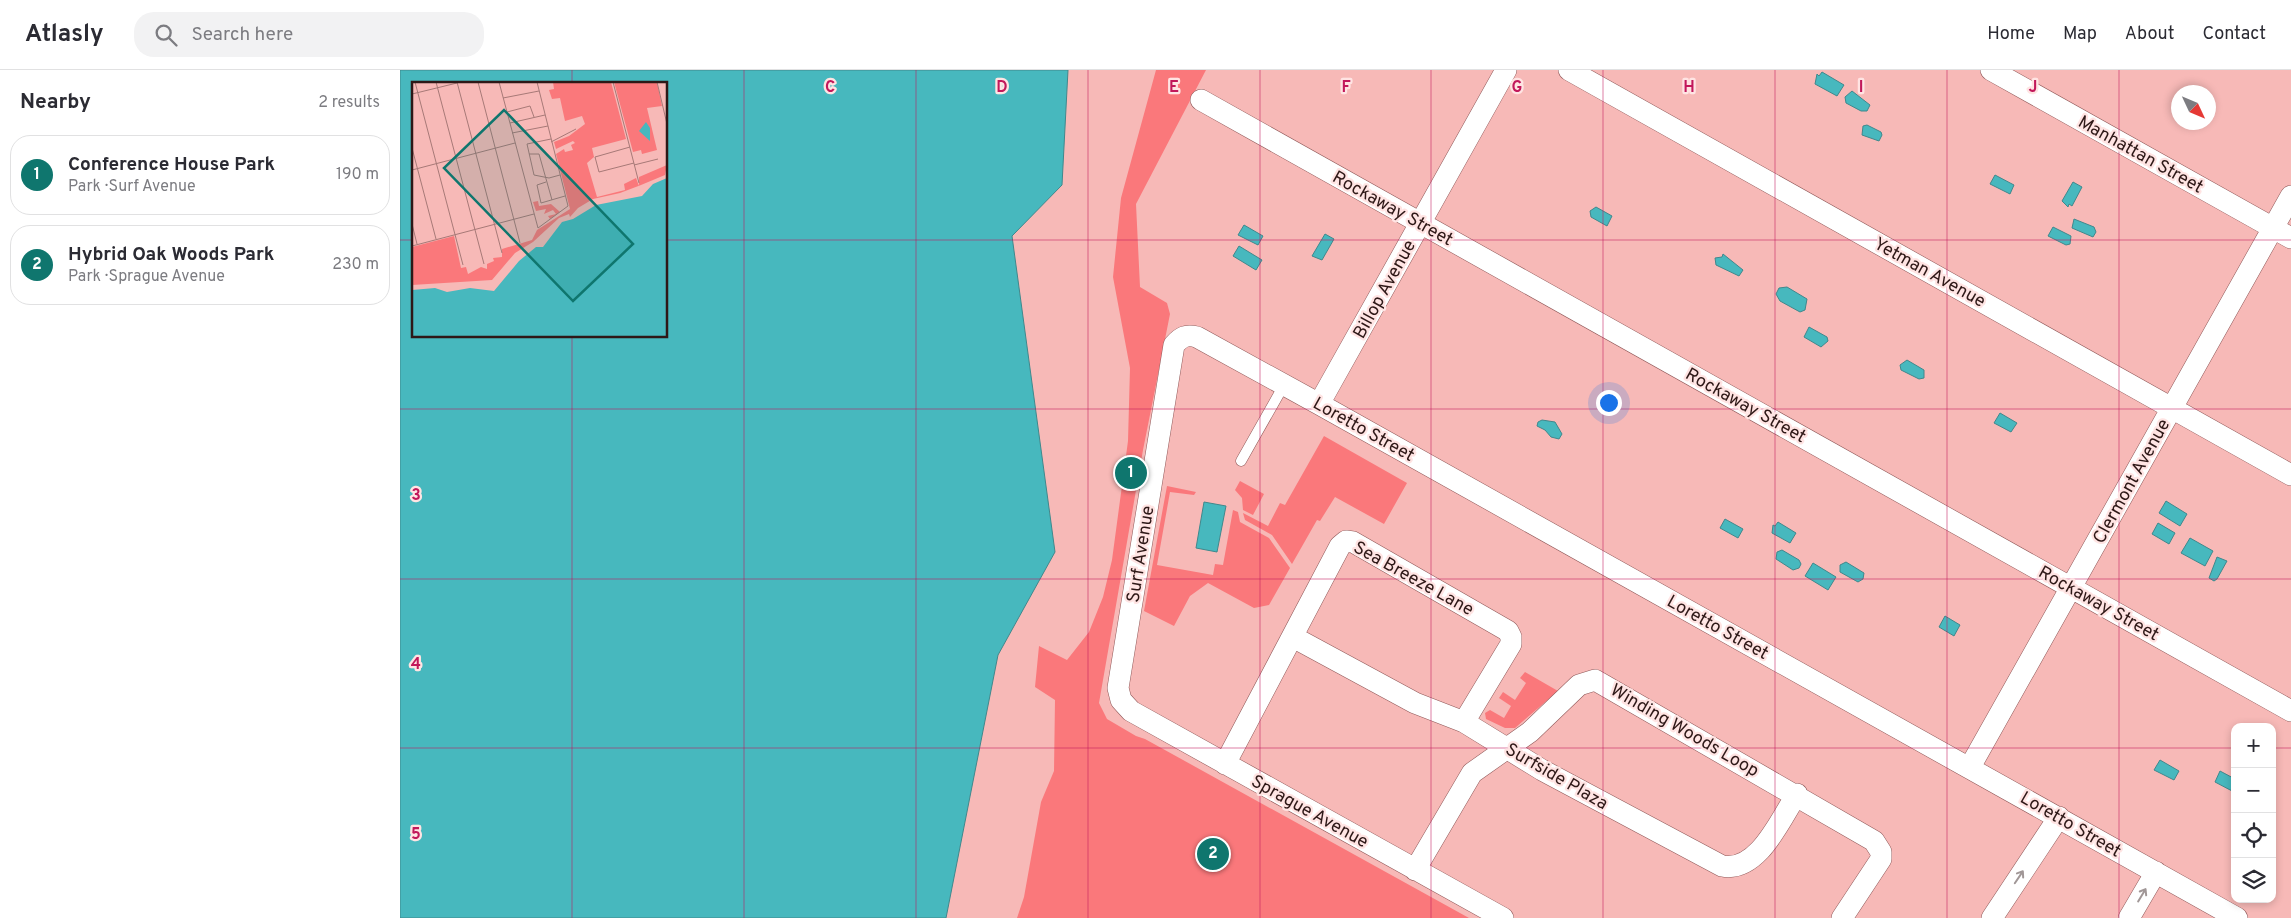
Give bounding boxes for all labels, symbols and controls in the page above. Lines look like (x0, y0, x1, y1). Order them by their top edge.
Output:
search box (134, 12, 484, 57)
text: Atlasly (25, 20, 104, 50)
icon: search (152, 21, 180, 49)
text: Search here (192, 23, 293, 47)
text: Home (1987, 23, 2035, 46)
text: Map (2063, 23, 2097, 46)
text: About (2125, 23, 2174, 46)
text: Contact (2202, 23, 2266, 46)
text: C (825, 78, 835, 98)
text: D (996, 78, 1008, 98)
text: E (1169, 78, 1179, 98)
text: F (1341, 78, 1351, 98)
text: G (1512, 78, 1522, 98)
text: H (1683, 78, 1695, 98)
text: I (1859, 78, 1863, 98)
text: J (2029, 78, 2037, 98)
inset map (412, 82, 668, 338)
north arrow (2171, 85, 2216, 130)
text: Nearby (20, 89, 91, 116)
text: 2 results (318, 93, 380, 113)
street label: Manhattan Street (2073, 111, 2207, 199)
text: Conference House Park (68, 153, 275, 177)
text: 1 (34, 165, 40, 185)
text: 190 m (336, 165, 379, 185)
street label: Rockaway Street (1328, 167, 1457, 252)
text: Park · Surf Avenue (68, 177, 196, 197)
street label: Yetman Avenue (1869, 233, 1989, 313)
street label: Billop Avenue (1349, 236, 1422, 343)
text: Hybrid Oak Woods Park (68, 243, 274, 267)
text: 2 (32, 255, 42, 275)
text: 230 m (332, 255, 379, 275)
text: Park · Sprague Avenue (68, 267, 225, 287)
street label: Rockaway Street (1681, 364, 1810, 449)
your location (1596, 390, 1622, 416)
street label: Loretto Street (1308, 393, 1418, 468)
street label: Clermont Avenue (2089, 415, 2176, 548)
pin: 1 (1115, 454, 1147, 492)
text: 3 (411, 486, 421, 506)
street label: Surf Avenue (1122, 504, 1160, 604)
street label: Sea Breeze Lane (1349, 537, 1478, 622)
street label: Rockaway Street (2034, 562, 2163, 647)
street label: Loretto Street (1662, 591, 1772, 666)
text: 4 (411, 655, 421, 675)
street label: Winding Woods Loop (1606, 679, 1763, 783)
map controls (2231, 723, 2276, 903)
button: + (2231, 723, 2276, 768)
street label: Surfside Plaza (1501, 739, 1612, 816)
button: − (2231, 768, 2276, 813)
street label: Sprague Avenue (1246, 771, 1372, 854)
street label: Loretto Street (2016, 787, 2125, 864)
button: locate (2231, 813, 2276, 858)
text: 5 (411, 825, 421, 845)
pin: 2 (1197, 835, 1229, 873)
button: layers (2231, 858, 2276, 903)
one-way arrow (2014, 871, 2024, 885)
one-way arrow (2138, 889, 2148, 903)

